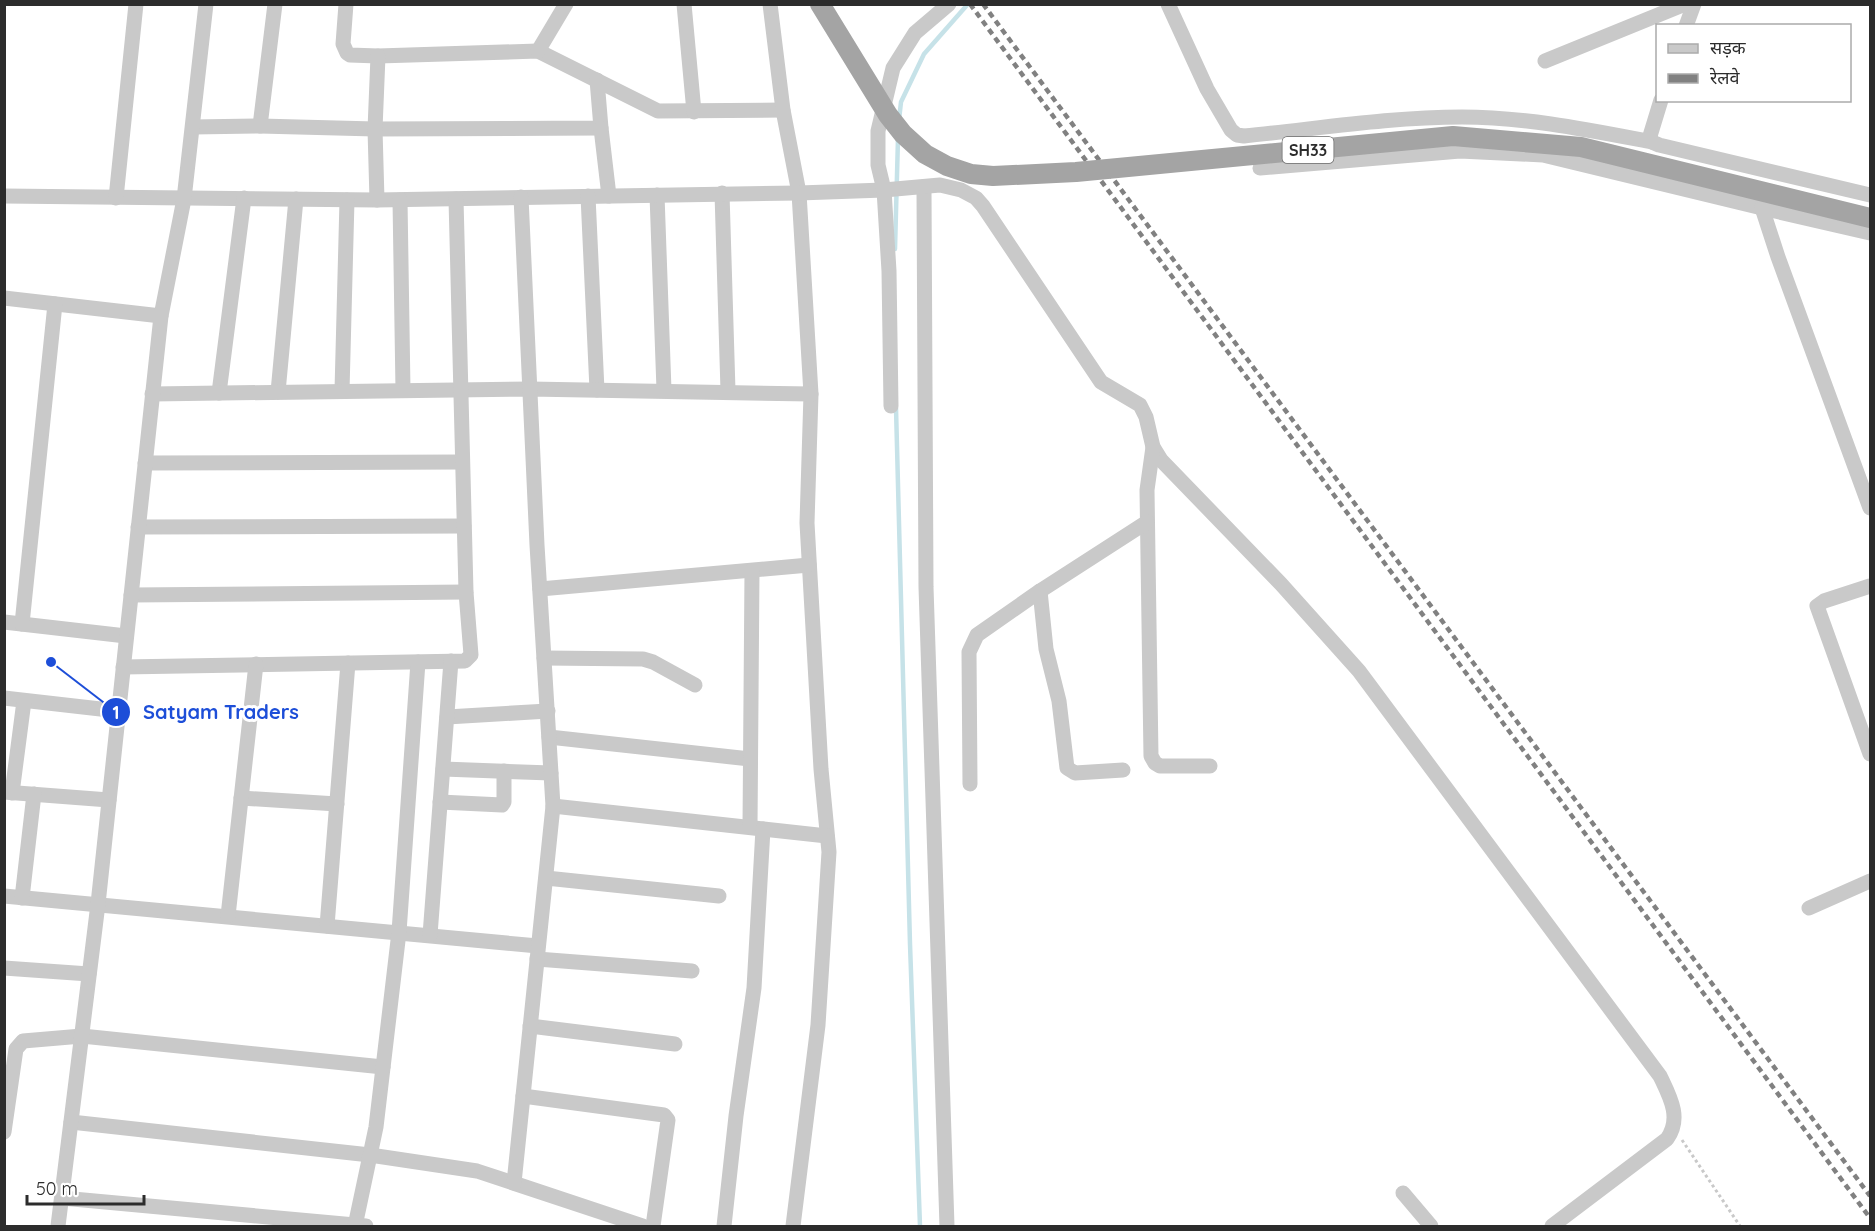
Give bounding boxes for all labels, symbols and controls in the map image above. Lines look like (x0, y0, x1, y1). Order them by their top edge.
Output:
legend (1656, 24, 1851, 102)
text: सड़क (1710, 36, 1747, 59)
text: रेलवे (1709, 66, 1741, 89)
road number: SH33 (1282, 137, 1334, 163)
callout: Satyam Traders (101, 693, 311, 731)
text: Satyam Traders (143, 699, 299, 724)
text: 1 (112, 701, 120, 724)
scale bar (27, 1168, 144, 1206)
text: 50 m (36, 1177, 78, 1200)

